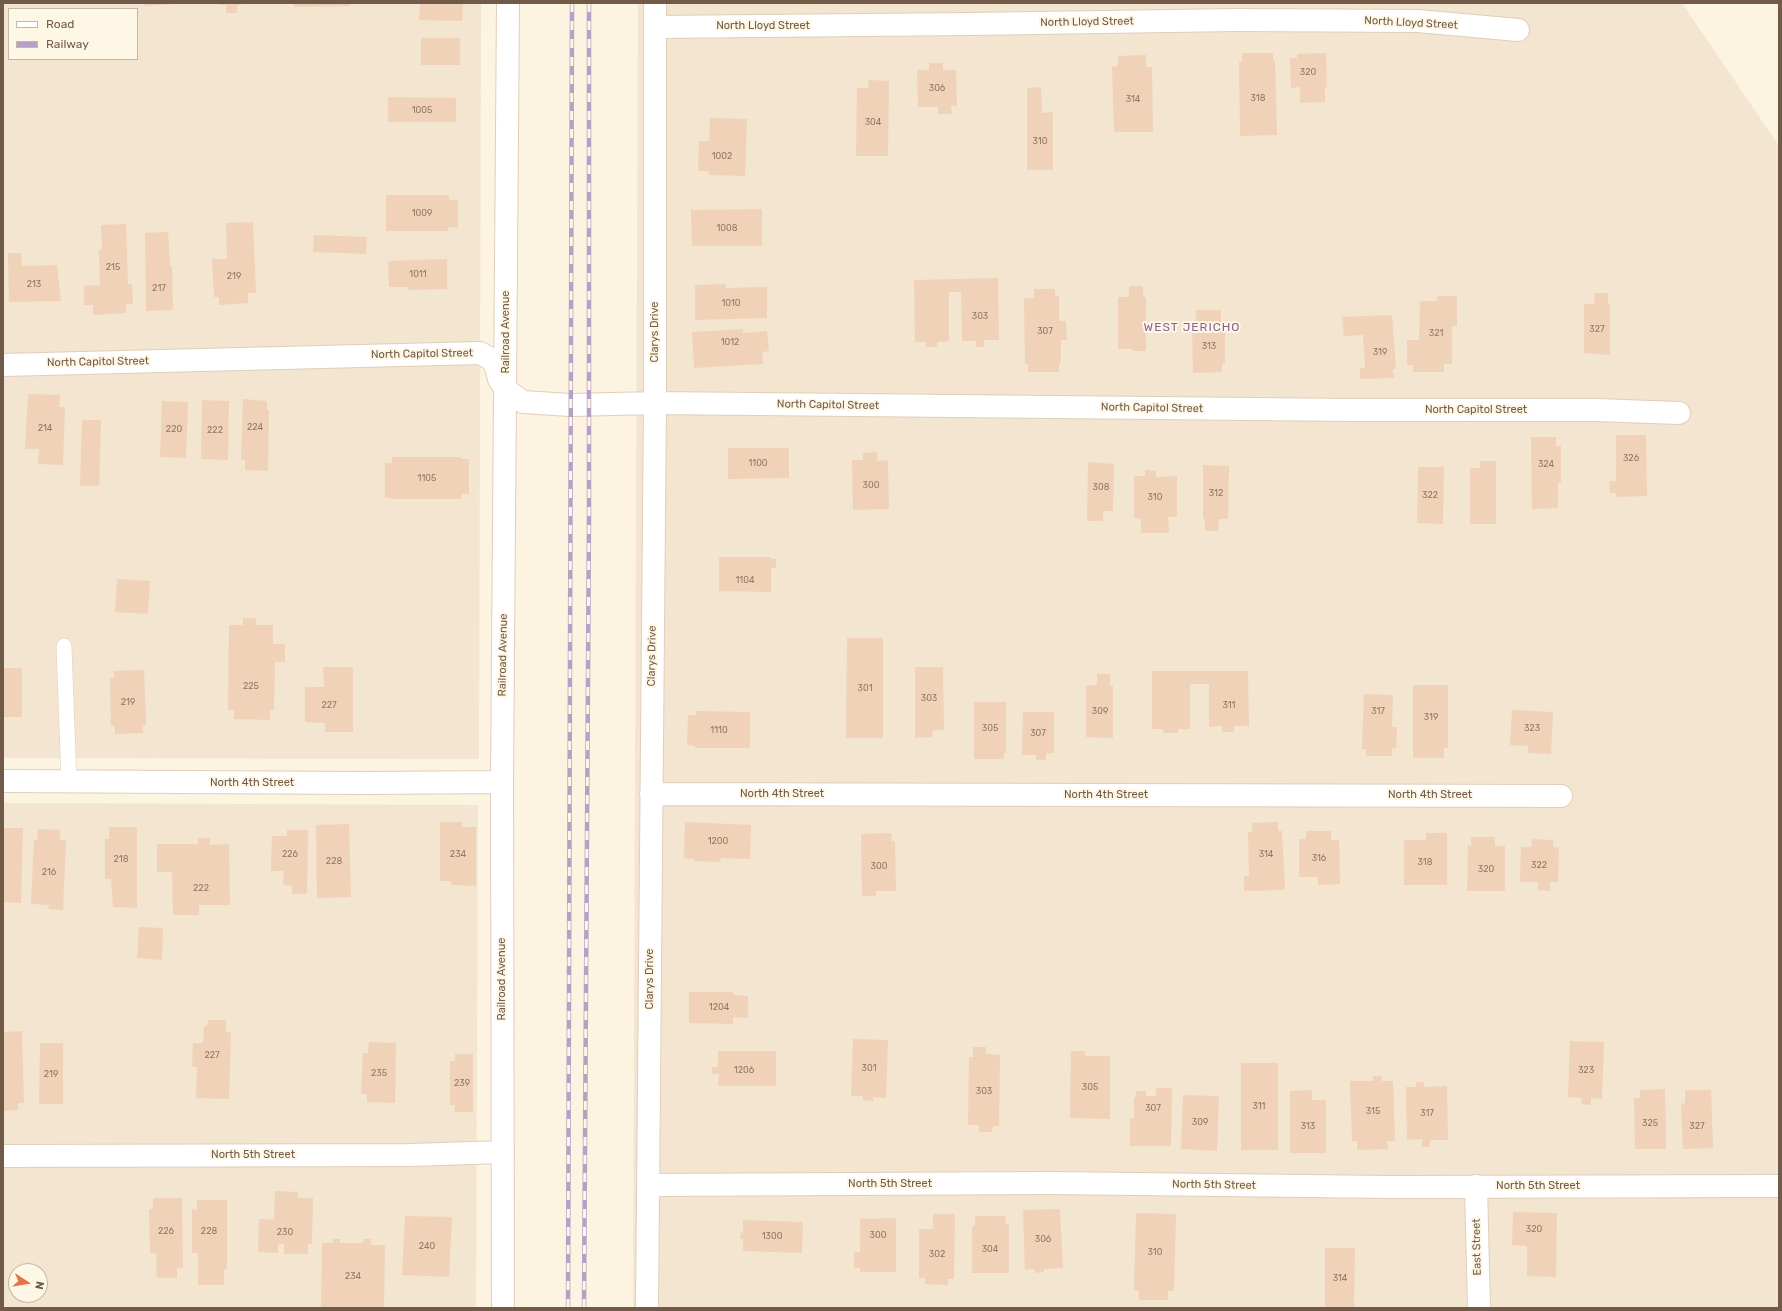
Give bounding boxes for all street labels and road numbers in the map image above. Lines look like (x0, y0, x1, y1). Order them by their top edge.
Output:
street label: North Lloyd Street (1364, 14, 1458, 32)
street label: North Lloyd Street (1040, 15, 1134, 29)
street label: North Lloyd Street (716, 19, 810, 33)
street label: Railroad Avenue (499, 291, 513, 373)
street label: Clarys Drive (648, 302, 662, 362)
street label: North Capitol Street (371, 347, 473, 361)
street label: North Capitol Street (47, 355, 149, 369)
street label: North Capitol Street (777, 398, 879, 412)
street label: North Capitol Street (1101, 401, 1203, 415)
street label: North Capitol Street (1425, 403, 1527, 417)
street label: Railroad Avenue (496, 613, 510, 697)
street label: Clarys Drive (645, 625, 659, 687)
street label: North 4th Street (210, 776, 294, 790)
street label: North 4th Street (740, 787, 824, 801)
street label: North 4th Street (1064, 788, 1148, 802)
street label: North 4th Street (1388, 788, 1472, 802)
street label: Railroad Avenue (495, 938, 509, 1020)
street label: Clarys Drive (643, 949, 657, 1009)
street label: North 5th Street (211, 1148, 295, 1162)
street label: North 5th Street (848, 1177, 932, 1191)
street label: North 5th Street (1172, 1178, 1256, 1192)
street label: North 5th Street (1496, 1179, 1580, 1193)
street label: East Street (1470, 1218, 1484, 1276)

